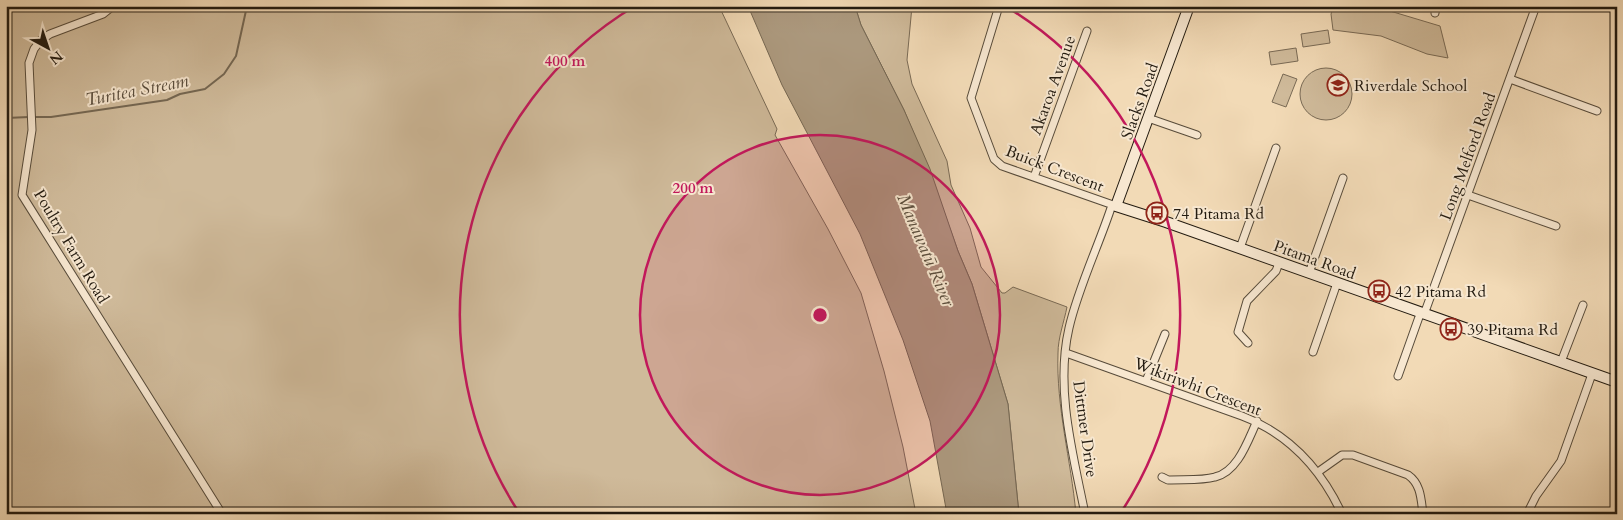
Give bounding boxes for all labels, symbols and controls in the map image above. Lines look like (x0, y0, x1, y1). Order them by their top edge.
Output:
north arrow (22, 22, 72, 72)
street label: Akaroa Avenue (1025, 33, 1081, 138)
text: N (45, 46, 67, 69)
text: 400 m (545, 51, 586, 71)
street label: Slacks Road (1116, 60, 1164, 143)
water label: Turitea Stream (83, 68, 191, 113)
school or university icon: Riverdale School (1326, 73, 1350, 97)
place label: Riverdale School (1354, 75, 1467, 97)
street label: Long Melford Road (1435, 89, 1501, 223)
street label: Buick Crescent (1002, 140, 1107, 198)
text: 200 m (673, 178, 714, 198)
street label: Poultry Farm Road (28, 185, 114, 308)
water label: Manawatū River (891, 190, 961, 311)
bus stop icon: 74 Pitama Rd (1145, 201, 1169, 225)
place label: 74 Pitama Rd (1173, 203, 1264, 225)
street label: Pitama Road (1271, 235, 1359, 285)
bus stop icon: 42 Pitama Rd (1367, 279, 1391, 303)
place label: 42 Pitama Rd (1395, 281, 1486, 303)
centre of rings (811, 306, 829, 324)
bus stop icon: 39 Pitama Rd (1439, 317, 1463, 341)
place label: 39 Pitama Rd (1467, 319, 1558, 341)
street label: Wikiriwhi Crescent (1130, 352, 1265, 421)
street label: Dittmer Drive (1067, 379, 1103, 479)

